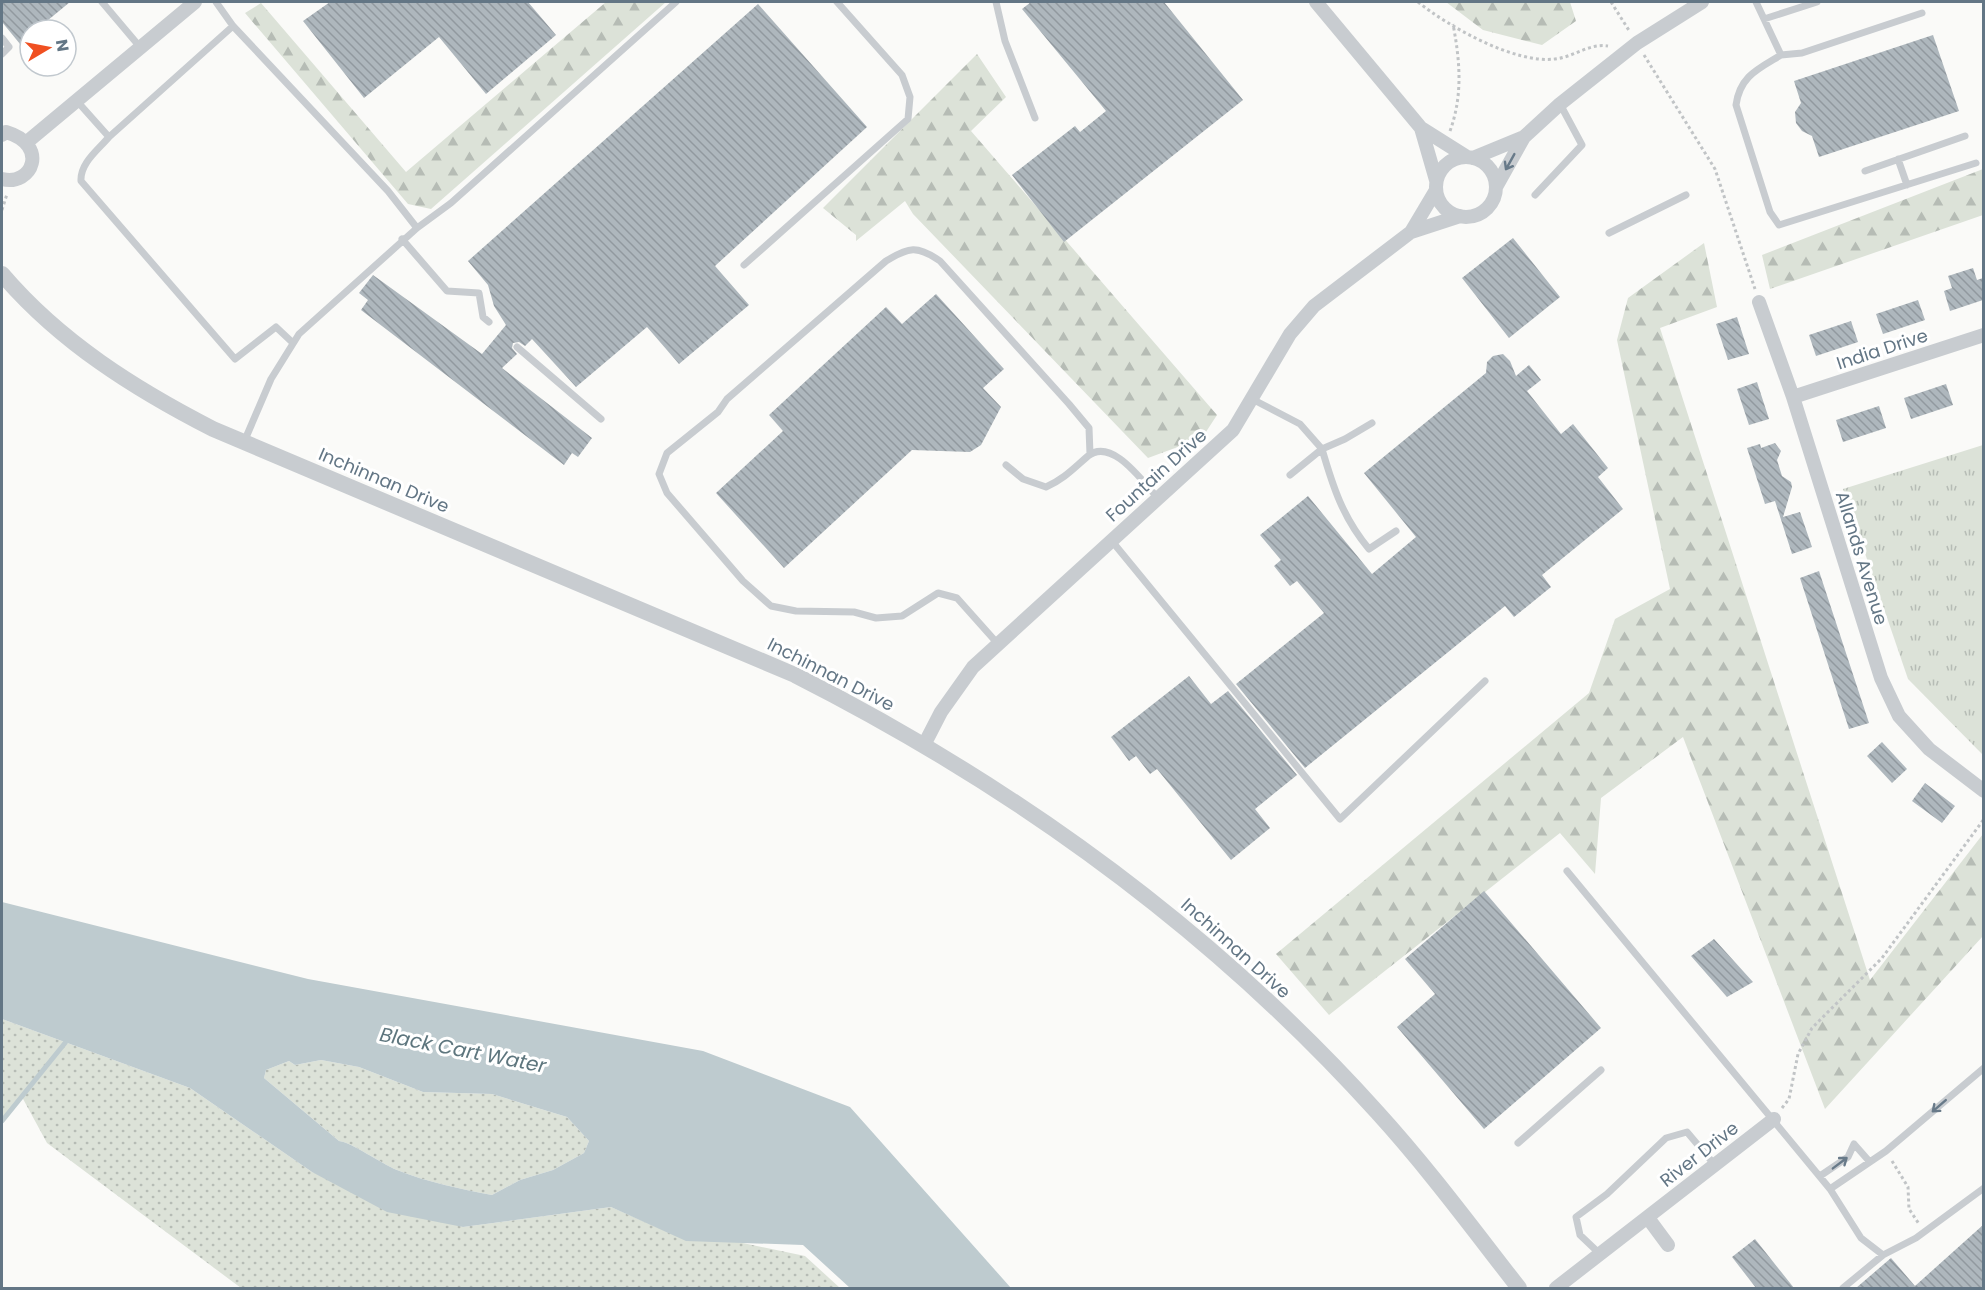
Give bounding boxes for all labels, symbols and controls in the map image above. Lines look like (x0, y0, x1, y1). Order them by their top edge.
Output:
north arrow (18, 18, 78, 78)
text: N (50, 38, 75, 53)
one-way arrow (1504, 153, 1516, 170)
street label: India Drive (1833, 322, 1931, 376)
street label: Fountain Drive (1100, 423, 1212, 527)
street label: Inchinnan Drive (315, 441, 453, 519)
street label: Allands Avenue (1830, 488, 1894, 628)
street label: Inchinnan Drive (763, 631, 899, 717)
street label: Inchinnan Drive (1176, 892, 1296, 1004)
water label: Black Cart Water (377, 1020, 549, 1080)
one-way arrow (1932, 1099, 1947, 1113)
street label: River Drive (1655, 1115, 1743, 1193)
one-way arrow (1831, 1157, 1847, 1169)

